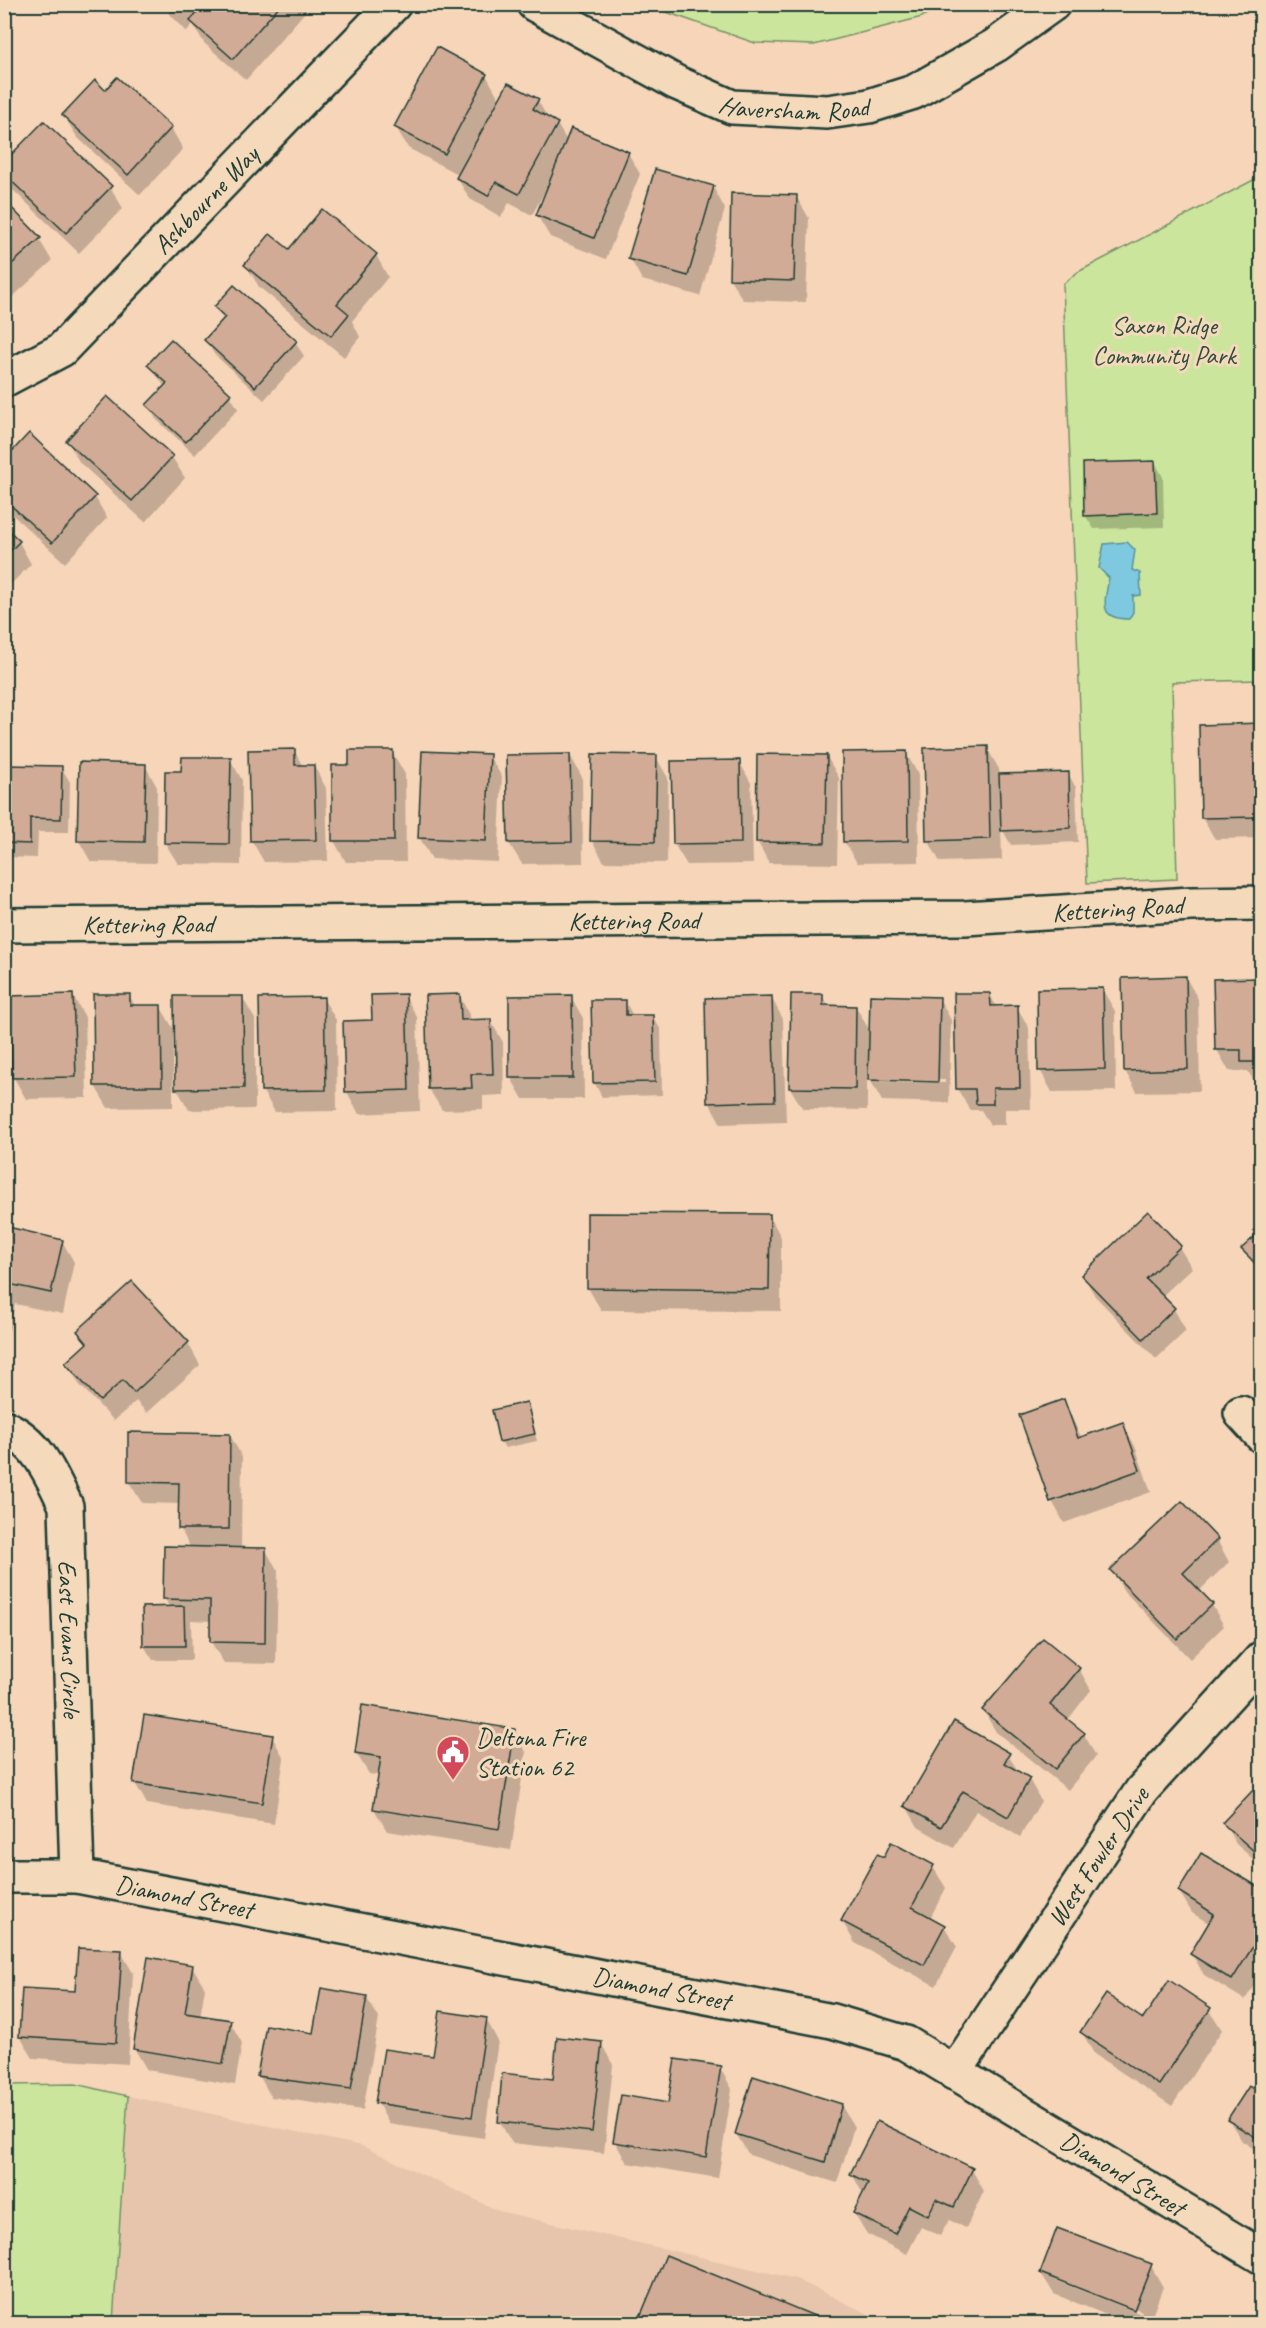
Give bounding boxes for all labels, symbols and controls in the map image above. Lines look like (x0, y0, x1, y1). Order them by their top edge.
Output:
street label: Haversham Road (714, 87, 875, 129)
street label: Ashbourne Way (146, 137, 267, 261)
park label: Saxon Ridge Community Park (1092, 309, 1238, 372)
street label: Kettering Road (1051, 888, 1188, 929)
street label: Kettering Road (568, 903, 703, 937)
street label: Kettering Road (82, 907, 217, 941)
street label: East Evans Circle (51, 1560, 89, 1721)
place label: Deltona Fire Station 62 (476, 1721, 587, 1784)
public building icon: Deltona Fire Station 62 (435, 1734, 471, 1781)
street label: West Fowler Drive (1040, 1779, 1157, 1932)
street label: Diamond Street (113, 1867, 259, 1927)
street label: Diamond Street (590, 1959, 736, 2018)
street label: Diamond Street (1055, 2123, 1194, 2225)

